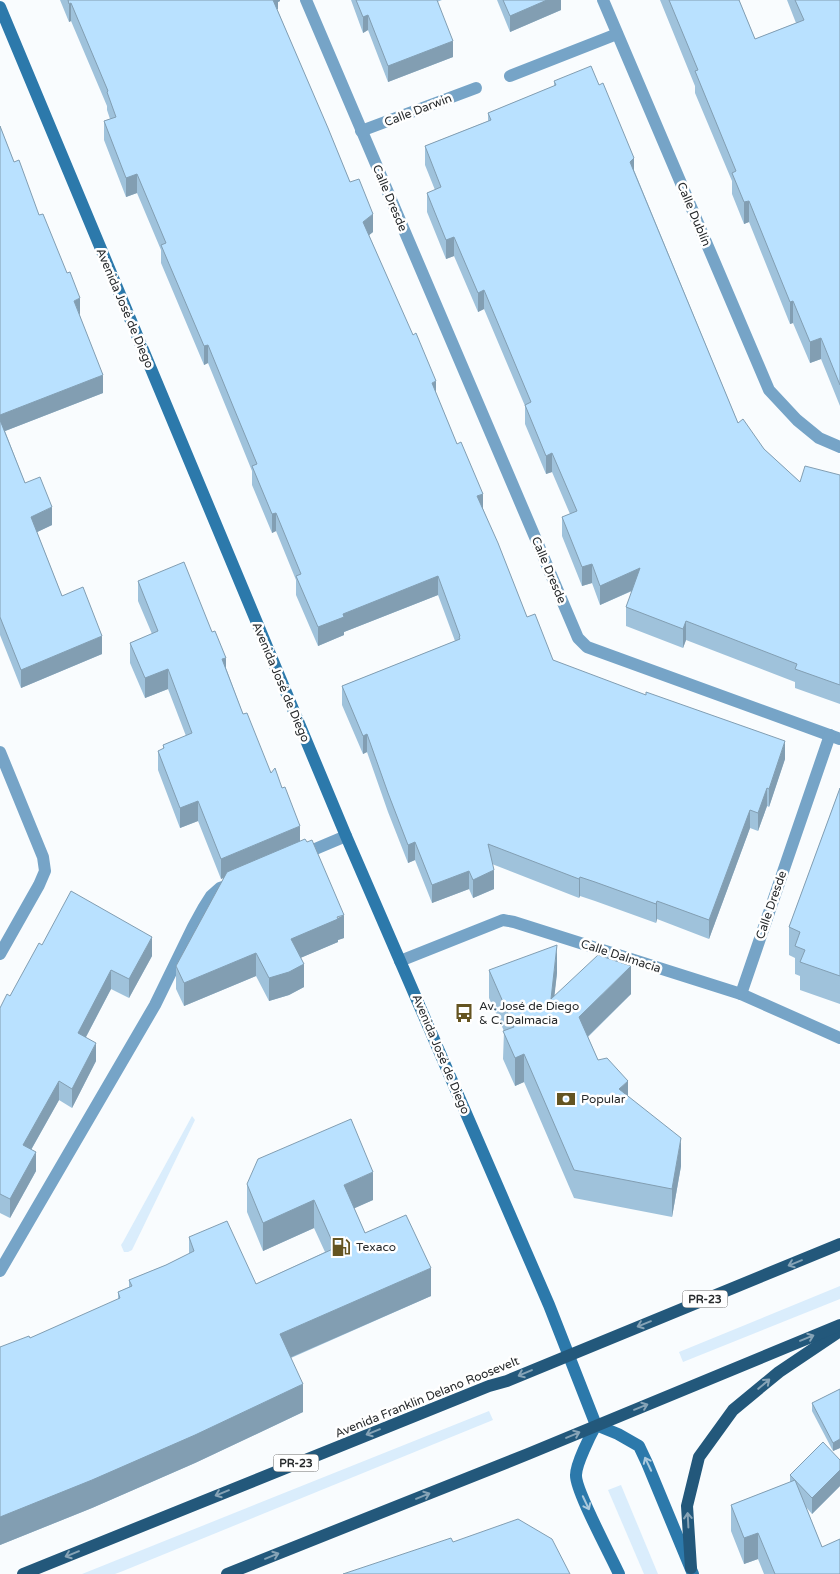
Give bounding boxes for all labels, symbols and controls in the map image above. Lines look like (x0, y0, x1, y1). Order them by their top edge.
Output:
street label: Calle Darwin (382, 91, 454, 129)
street label: Calle Dresde (370, 162, 410, 234)
street label: Calle Dublín (674, 180, 714, 248)
street label: Avenida José de Diego (93, 246, 157, 370)
street label: Calle Dresde (529, 534, 569, 606)
street label: Avenida José de Diego (249, 620, 313, 744)
street label: Calle Dresde (753, 869, 789, 941)
street label: Calle Dalmacia (579, 936, 663, 976)
street label: Avenida José de Diego (409, 992, 473, 1116)
place label: Av. José de Diego & C. Dalmacia (479, 999, 579, 1027)
bus stop icon: Av. José de Diego & C. Dalmacia (453, 1002, 475, 1024)
bank icon: Popular (555, 1088, 577, 1110)
place label: Popular (581, 1092, 626, 1106)
fuel station icon: Texaco (330, 1236, 352, 1258)
place label: Texaco (356, 1240, 396, 1254)
one-way arrow (788, 1258, 803, 1268)
road number: PR-23 (682, 1290, 728, 1308)
one-way arrow (637, 1319, 652, 1329)
one-way arrow (799, 1333, 814, 1342)
street label: Avenida Franklin Delano Roosevelt (333, 1353, 521, 1440)
one-way arrow (517, 1370, 532, 1379)
one-way arrow (757, 1379, 770, 1390)
one-way arrow (633, 1401, 648, 1411)
one-way arrow (366, 1428, 381, 1438)
one-way arrow (565, 1429, 580, 1439)
road number: PR-23 (274, 1455, 318, 1472)
one-way arrow (642, 1457, 652, 1472)
one-way arrow (215, 1489, 231, 1498)
one-way arrow (415, 1491, 430, 1500)
one-way arrow (581, 1495, 591, 1510)
one-way arrow (683, 1512, 692, 1528)
one-way arrow (65, 1550, 80, 1559)
one-way arrow (264, 1551, 279, 1560)

